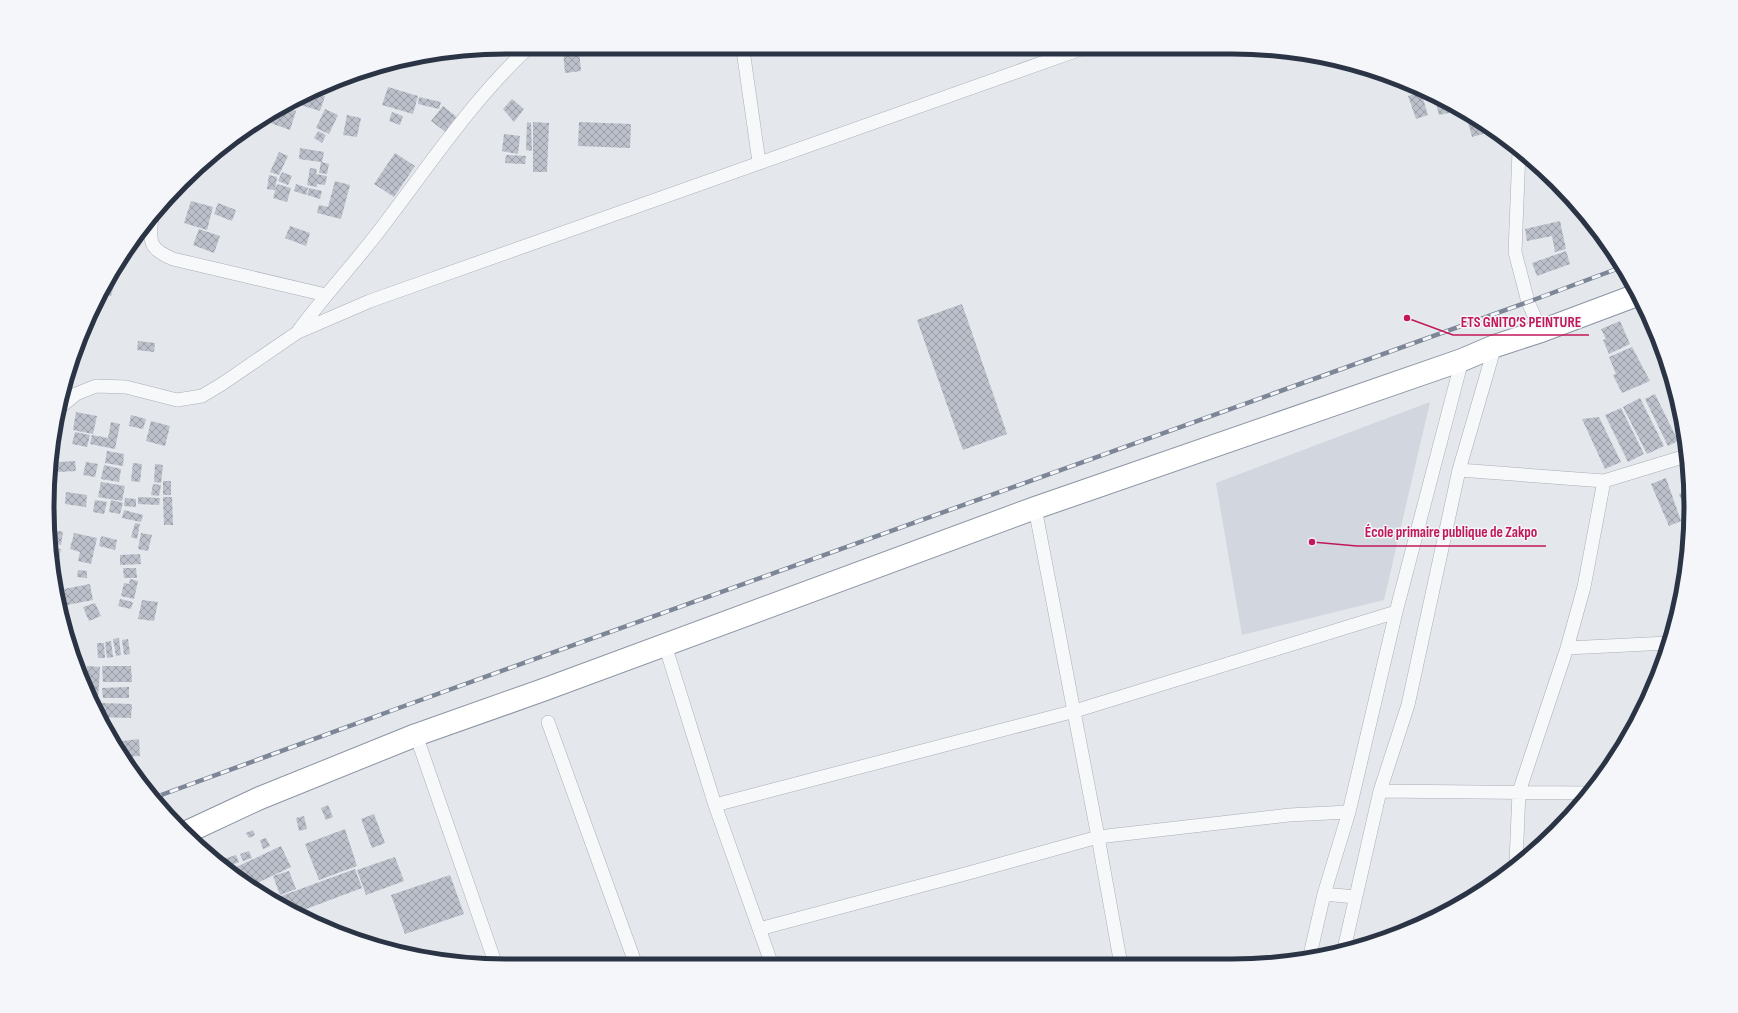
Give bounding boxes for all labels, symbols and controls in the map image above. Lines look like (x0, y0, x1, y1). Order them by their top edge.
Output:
callout: ETS GNITO’S PEINTURE (1453, 308, 1589, 335)
text: ETS GNITO’S PEINTURE (1461, 313, 1581, 332)
callout: École primaire publique de Zakpo (1357, 519, 1546, 546)
text: École primaire publique de Zakpo (1365, 523, 1537, 542)

